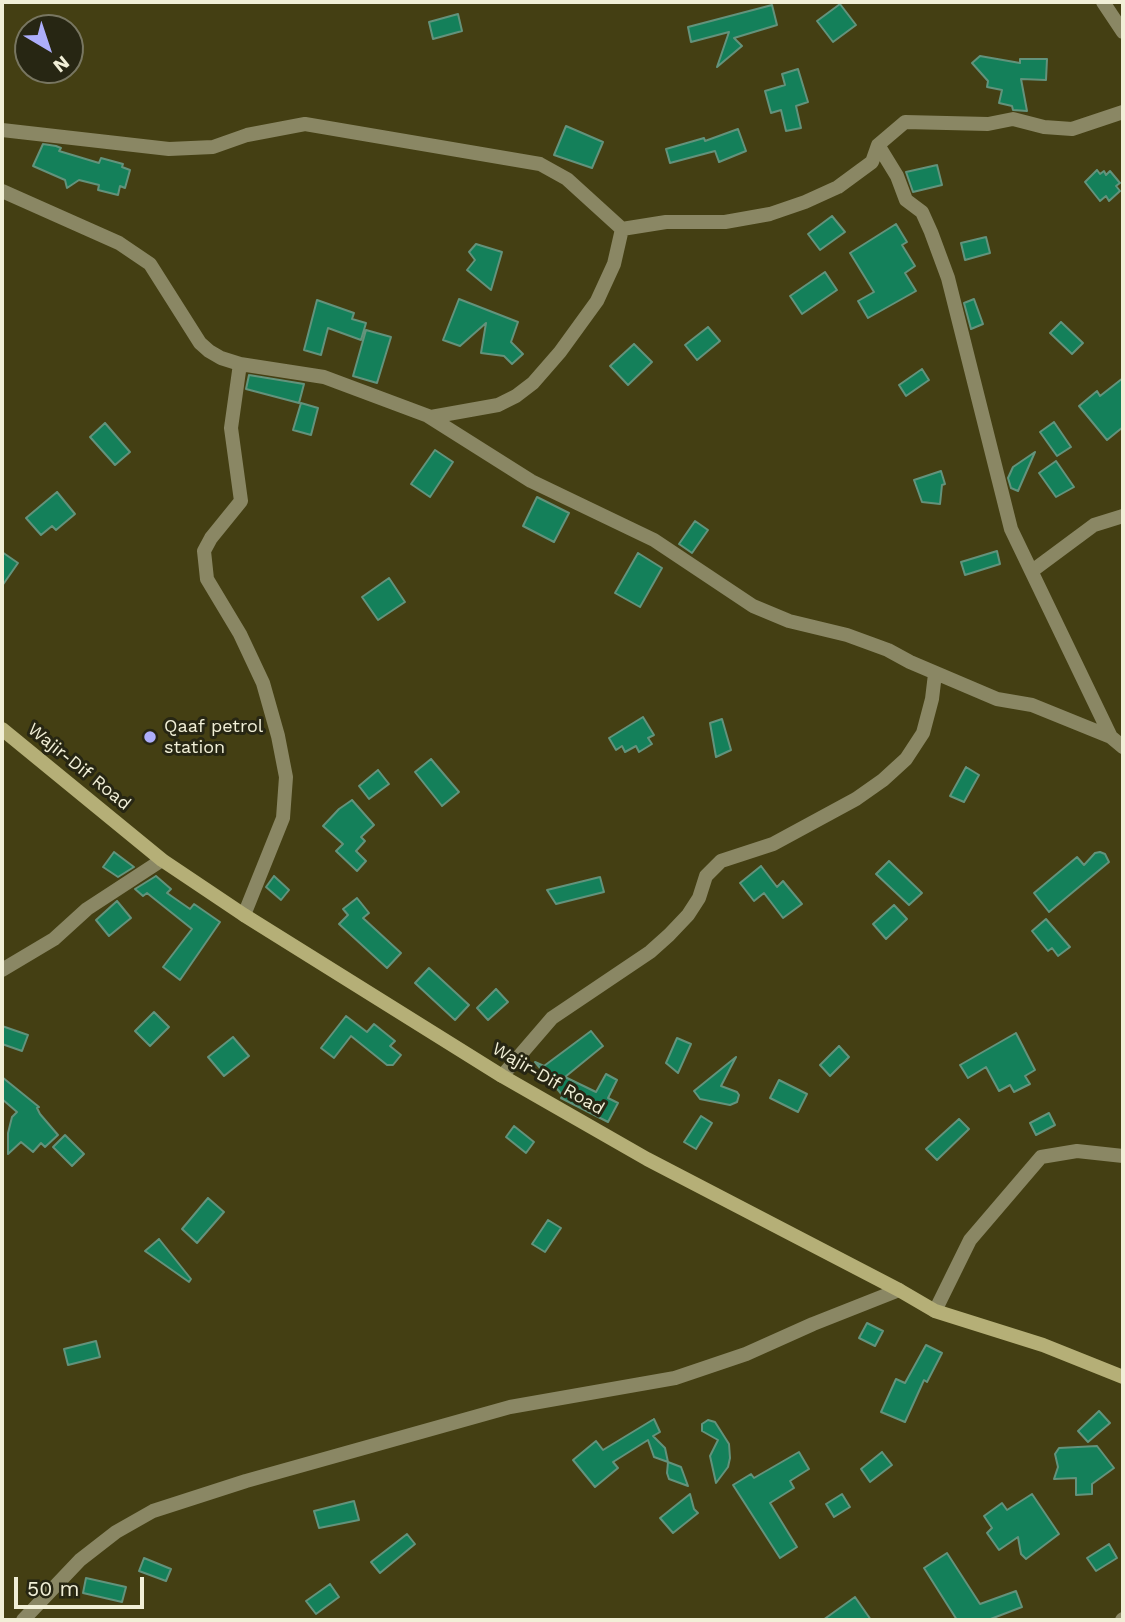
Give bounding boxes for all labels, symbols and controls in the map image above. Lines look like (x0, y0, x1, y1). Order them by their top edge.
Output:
north arrow (14, 14, 84, 84)
text: N (49, 51, 74, 78)
place label: Qaaf petrol station (164, 716, 263, 758)
street label: Wajir-Dif Road (23, 719, 135, 815)
marker: Qaaf petrol station (142, 729, 158, 745)
street label: Wajir-Dif Road (488, 1038, 608, 1120)
scale bar (18, 1562, 147, 1606)
text: 50 m (27, 1576, 79, 1601)

